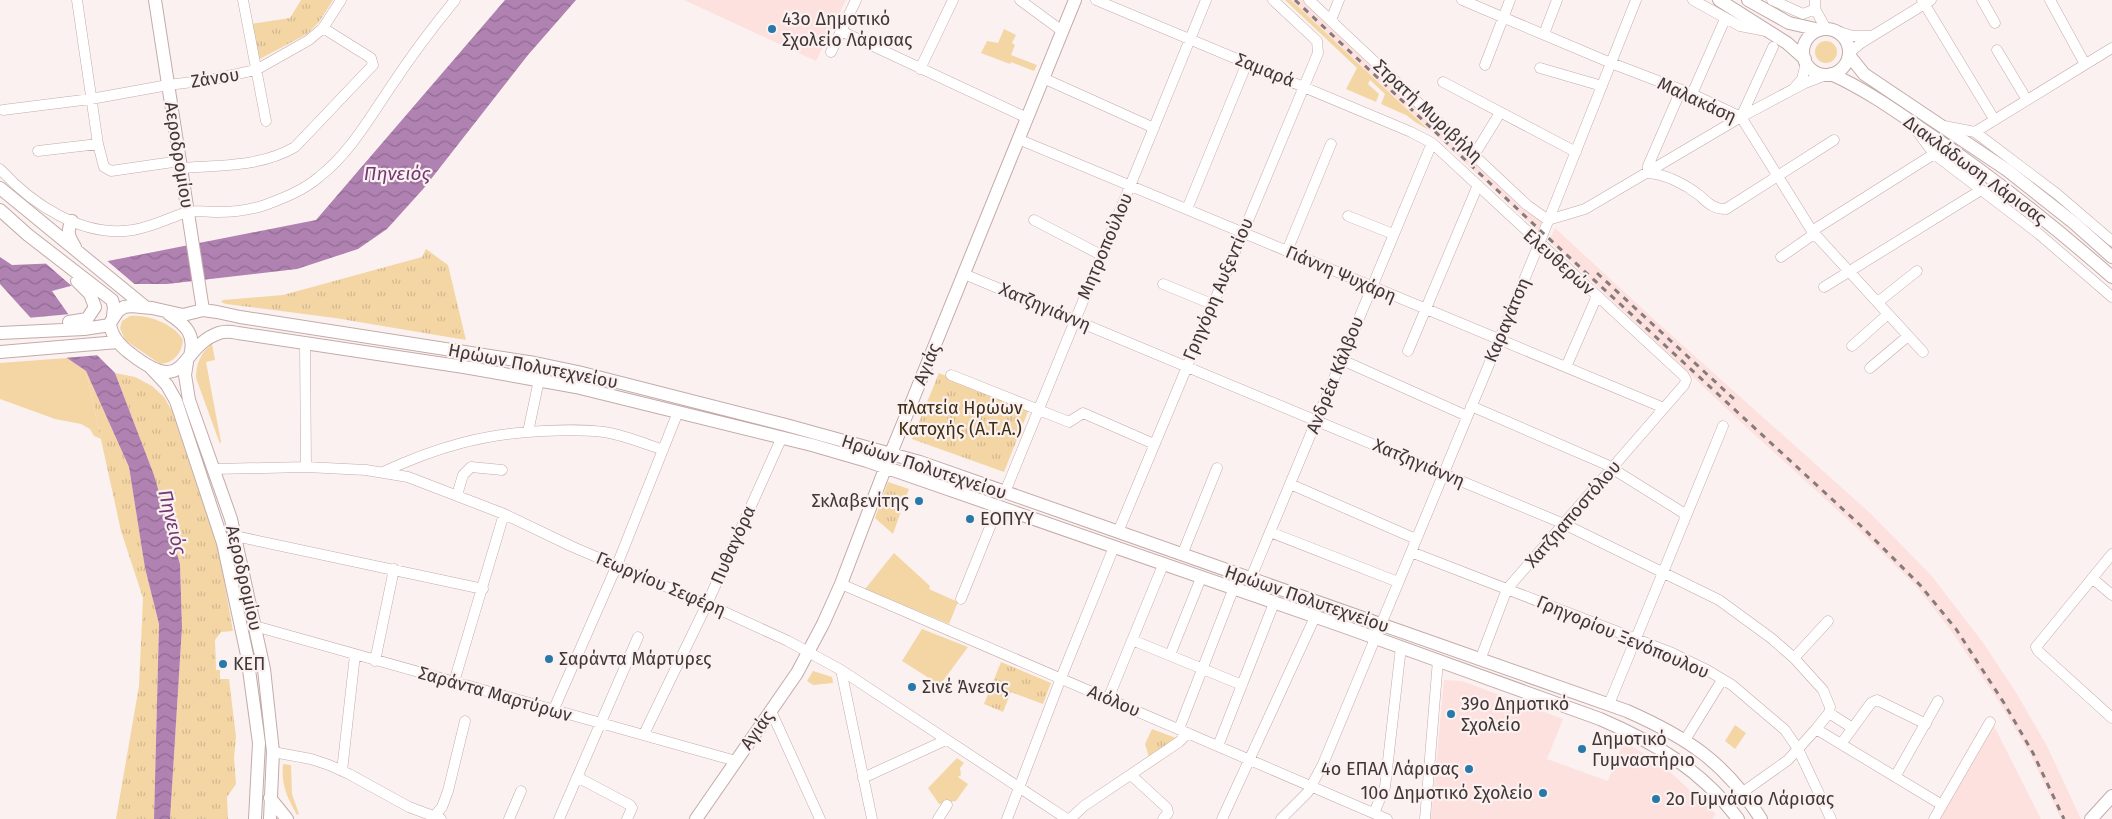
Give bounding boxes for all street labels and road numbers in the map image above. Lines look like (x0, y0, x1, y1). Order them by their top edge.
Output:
street label: Σαμαρά (1232, 48, 1298, 92)
street label: Στρατή Μυριβήλη (1369, 55, 1487, 167)
street label: Ζάνου (189, 63, 241, 93)
street label: Μαλακάση (1654, 72, 1740, 128)
street label: Αεροδρομίου (160, 100, 198, 210)
street label: Διακλάδωση Λάρισας (1899, 111, 2051, 230)
street label: Μητροπούλου (1073, 189, 1137, 303)
street label: Γρηγόρη Αυξεντίου (1178, 214, 1258, 364)
street label: Ελευθερών (1519, 224, 1600, 300)
street label: Γιάννη Ψυχάρη (1282, 241, 1400, 307)
street label: Καραγάτση (1479, 274, 1535, 366)
street label: Χατζηγιάννη (996, 278, 1094, 336)
street label: Ανδρέα Κάλβου (1301, 313, 1369, 437)
street label: Ηρώων Πολυτεχνείου (446, 339, 620, 393)
street label: Αγιάς (909, 339, 945, 388)
street label: Ηρώων Πολυτεχνείου (839, 430, 1009, 504)
street label: Χατζηγιάννη (1370, 434, 1468, 492)
street label: Χατζηαποστόλου (1520, 456, 1626, 572)
street label: Πυθαγόρα (706, 502, 760, 588)
street label: Αεροδρομίου (221, 523, 267, 633)
street label: Γεωργίου Σεφέρη (593, 547, 729, 621)
street label: Ηρώων Πολυτεχνείου (1222, 561, 1392, 637)
street label: Γρηγορίου Ξενόπουλου (1533, 591, 1713, 683)
street label: Σαράντα Μαρτύρων (416, 662, 575, 727)
street label: Αιόλου (1084, 680, 1144, 722)
street label: Αγιάς (736, 706, 779, 754)

